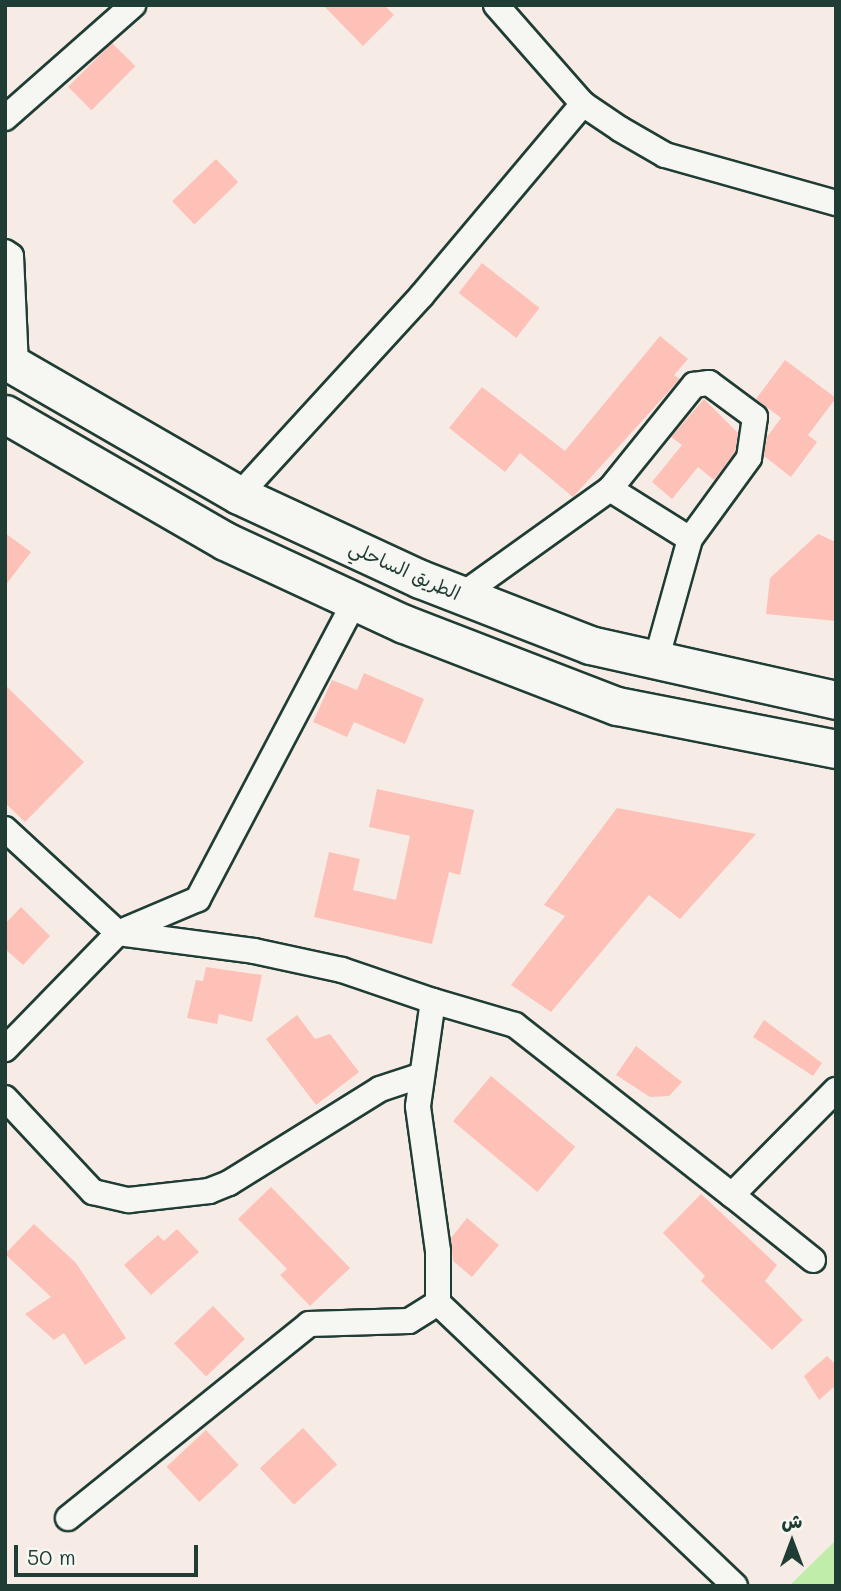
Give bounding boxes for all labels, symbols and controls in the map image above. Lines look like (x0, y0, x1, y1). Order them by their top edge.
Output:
street label: الطريق الساحلي (346, 535, 464, 605)
north arrow (757, 1507, 827, 1577)
text: ش (782, 1508, 802, 1533)
scale bar (18, 1532, 201, 1576)
text: 50 m (27, 1543, 76, 1570)

